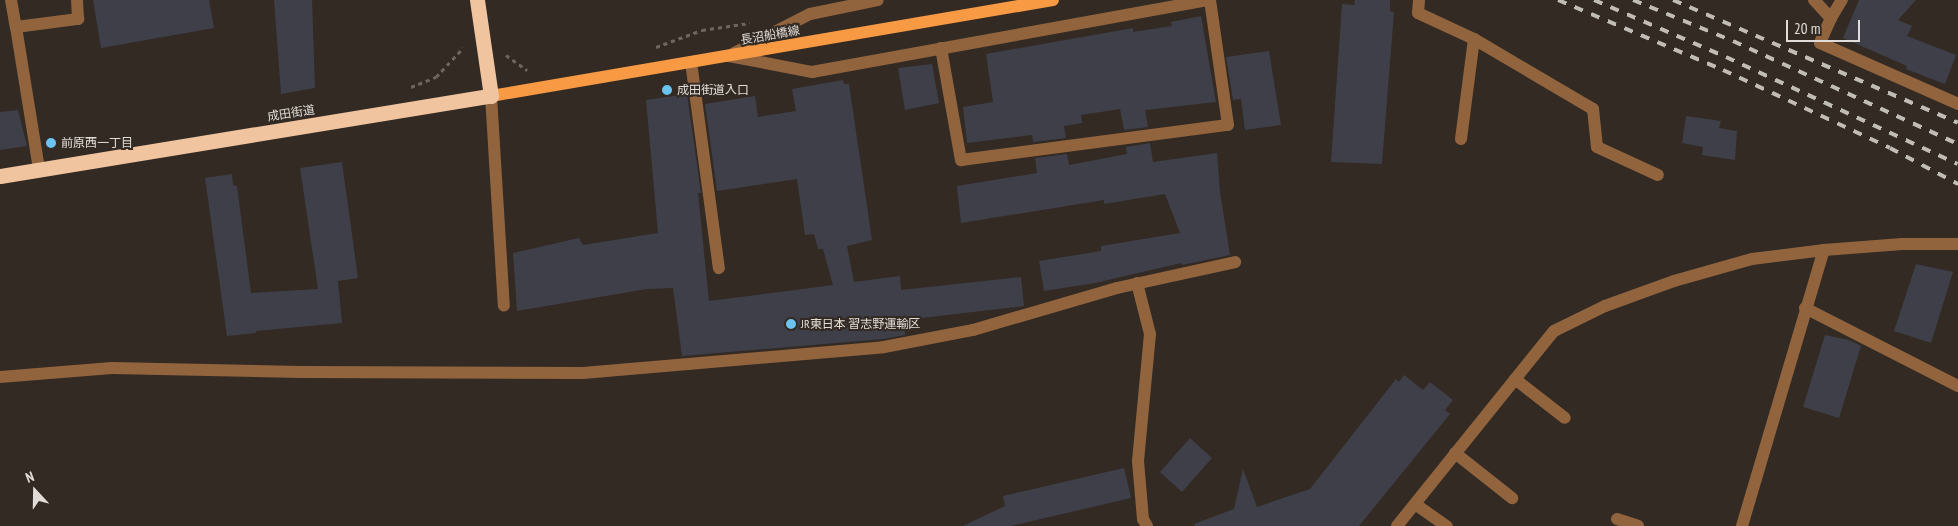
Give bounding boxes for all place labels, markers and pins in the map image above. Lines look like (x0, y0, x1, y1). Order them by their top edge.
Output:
place label: 成田街道入口 (677, 83, 749, 97)
marker: 成田街道入口 (661, 84, 673, 96)
place label: 前原西一丁目 (61, 136, 133, 150)
marker: 前原西一丁目 (45, 137, 57, 149)
place label: JR東日本 習志野運輸区 (801, 317, 920, 331)
marker: JR東日本 習志野運輸区 (785, 318, 797, 330)

